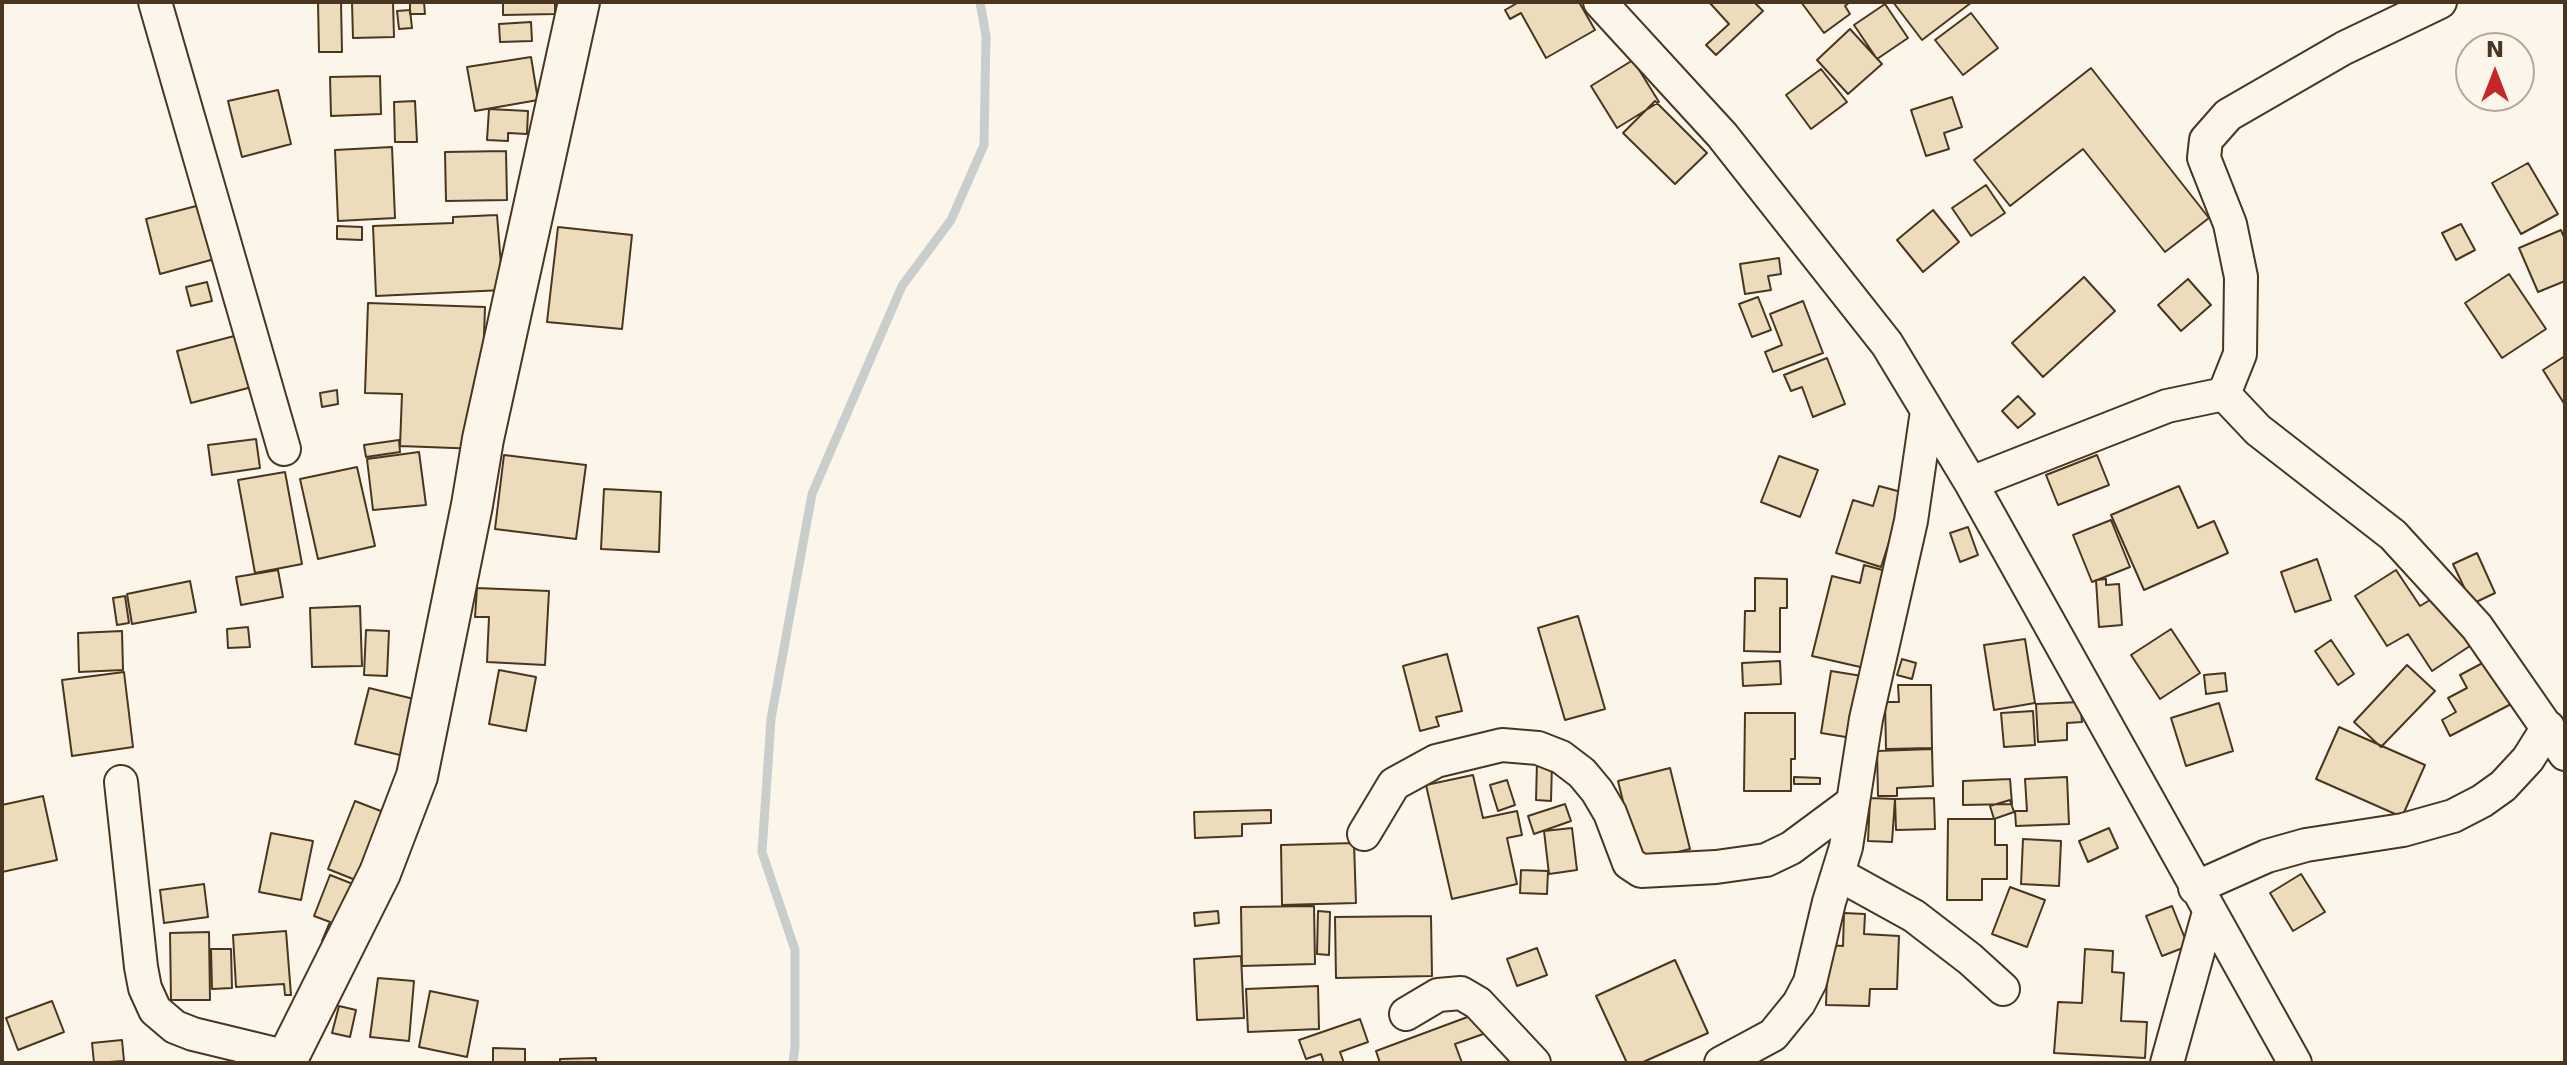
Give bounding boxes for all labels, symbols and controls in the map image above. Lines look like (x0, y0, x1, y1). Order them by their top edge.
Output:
north arrow (2455, 32, 2535, 112)
text: N (2486, 37, 2504, 62)

